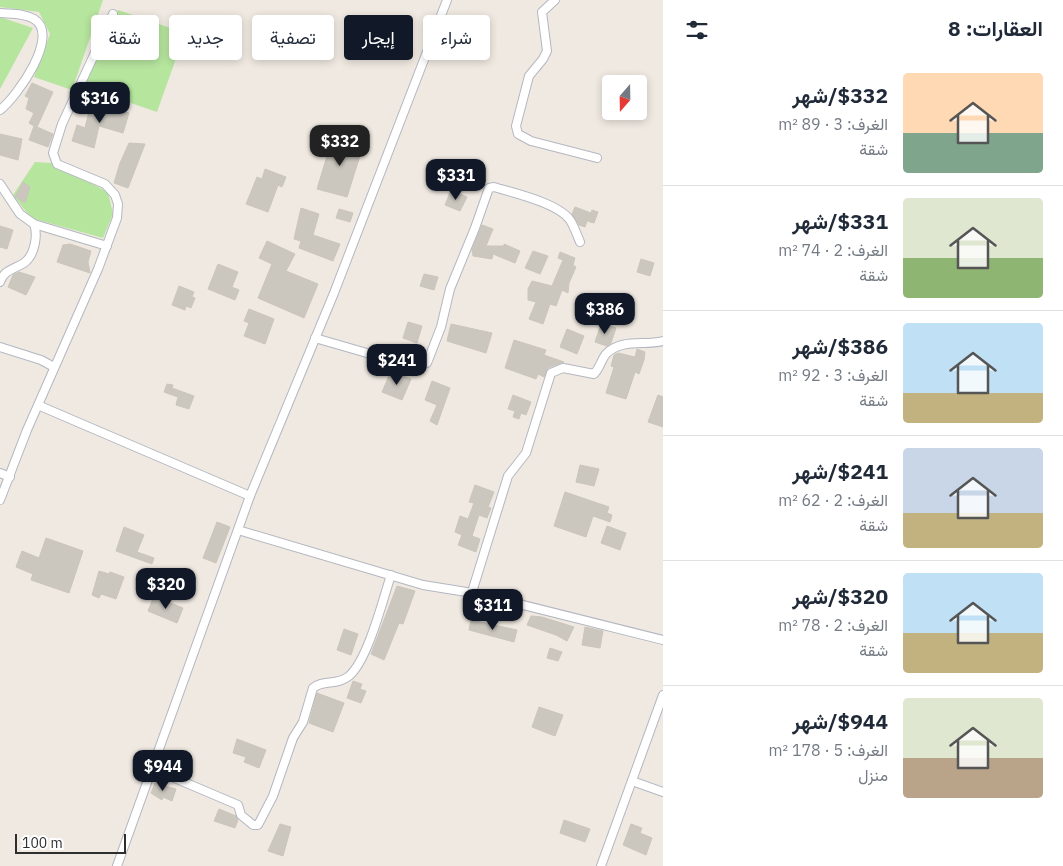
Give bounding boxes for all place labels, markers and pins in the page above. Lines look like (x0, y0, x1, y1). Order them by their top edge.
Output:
pin: $316 (70, 82, 130, 124)
pin: $332 (310, 124, 370, 167)
pin: $331 (426, 158, 486, 201)
pin: $386 (575, 292, 635, 335)
pin: $241 (367, 344, 427, 386)
pin: $320 (136, 568, 196, 610)
pin: $311 (463, 588, 523, 631)
pin: $944 (133, 750, 193, 792)

